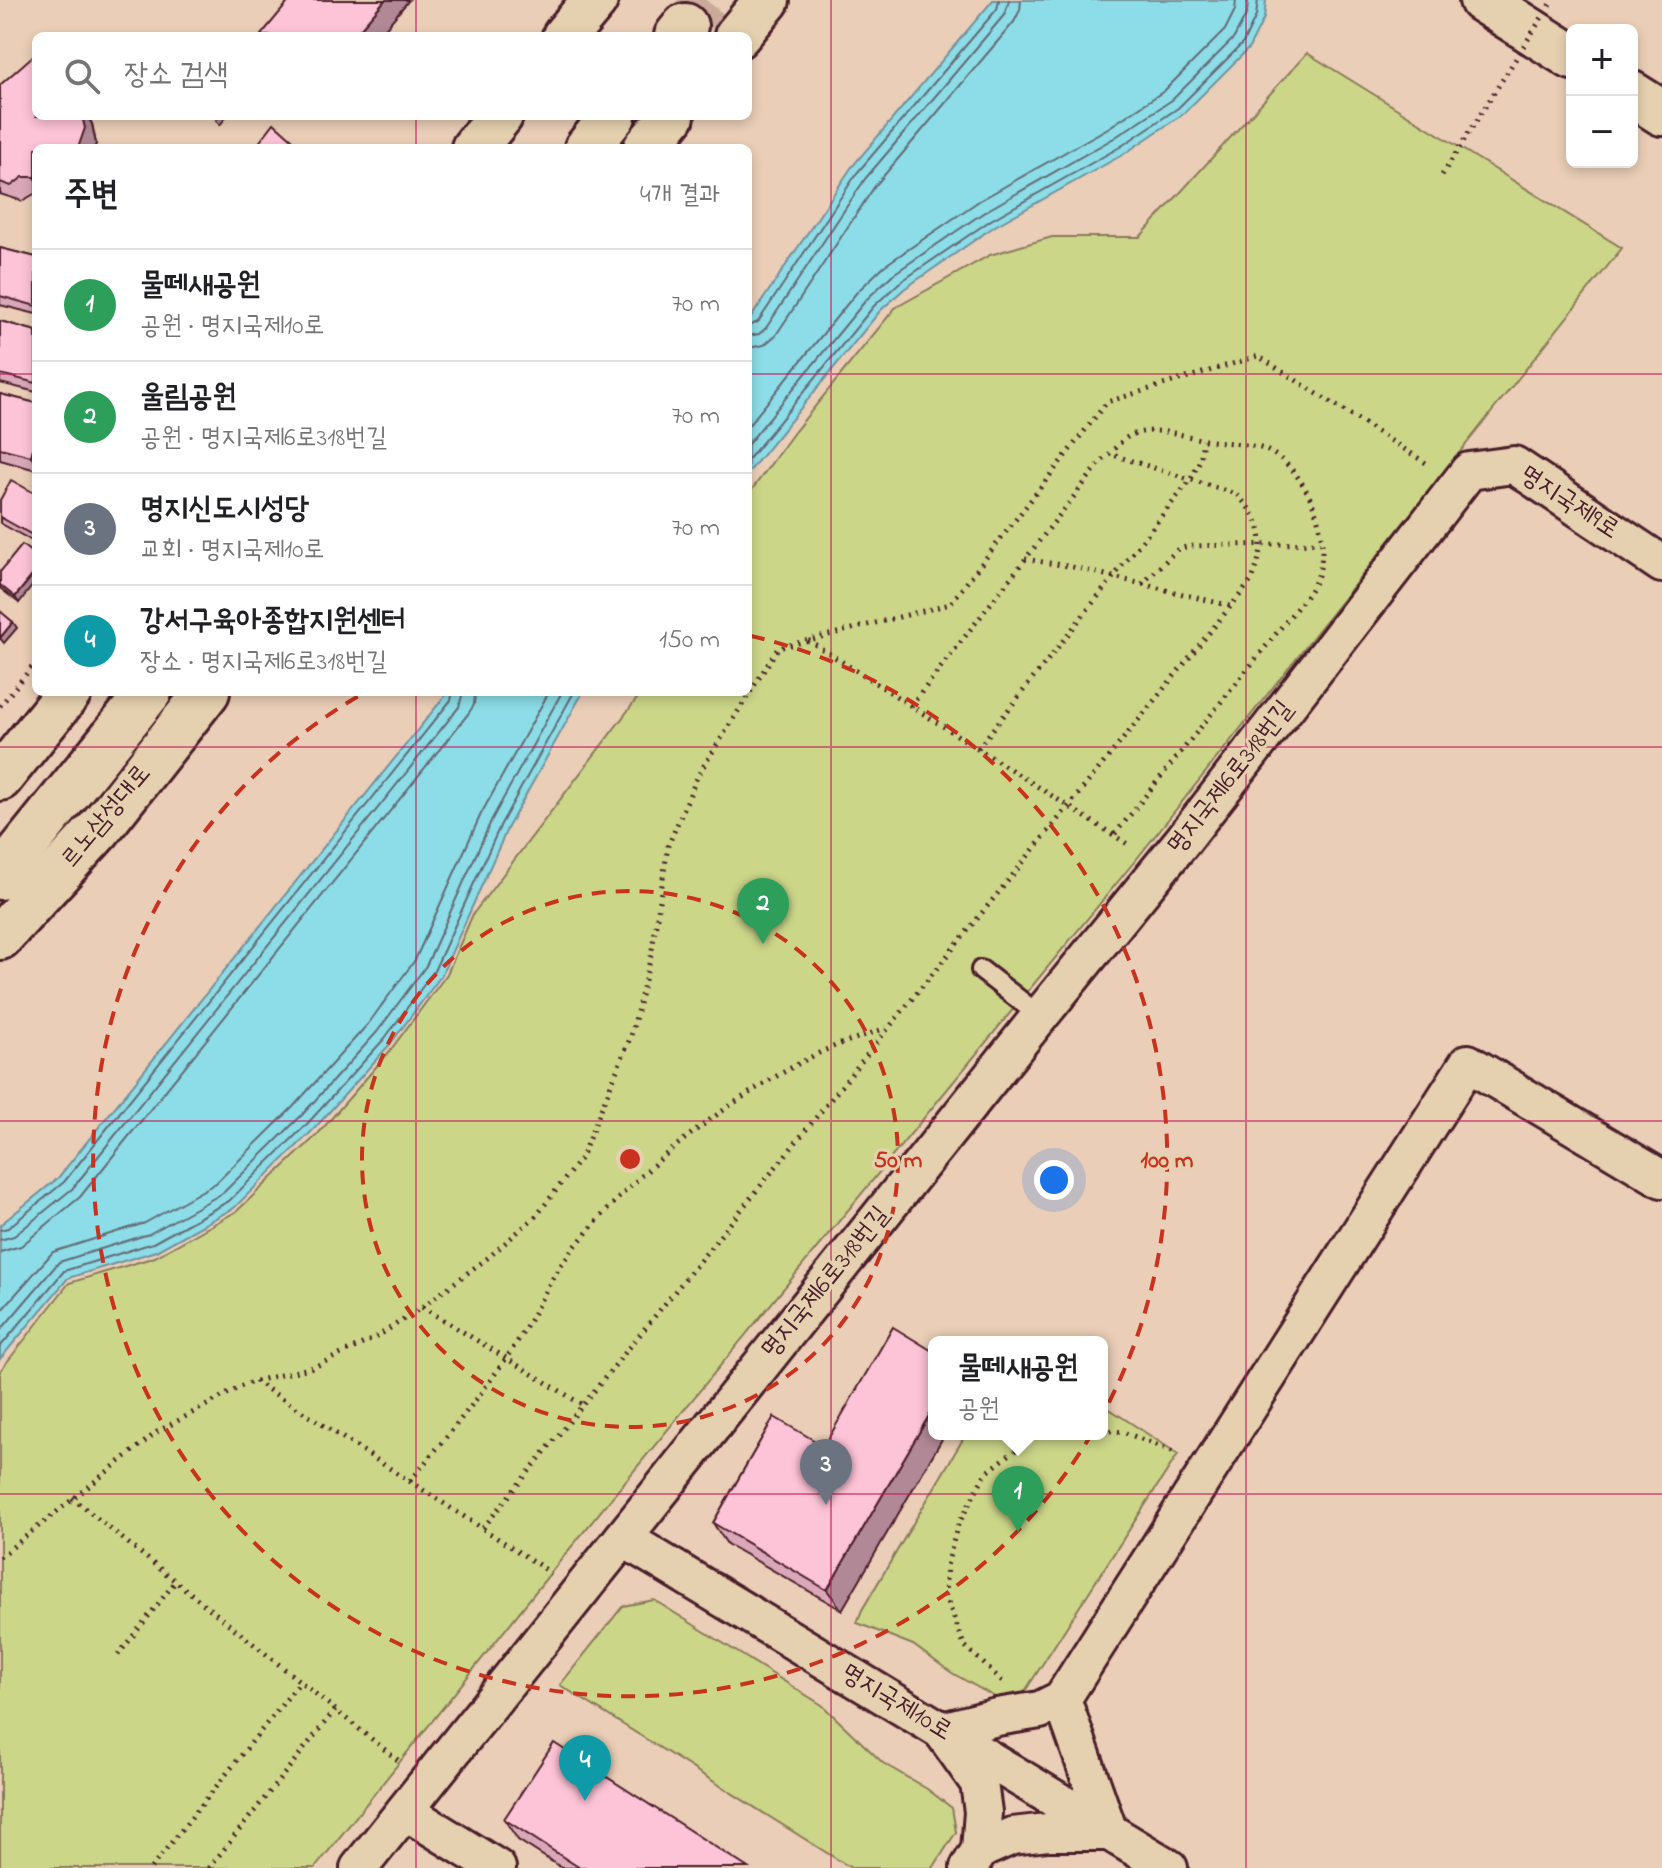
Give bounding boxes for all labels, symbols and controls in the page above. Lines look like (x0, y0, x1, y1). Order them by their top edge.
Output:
map controls (1566, 24, 1638, 168)
button: + (1566, 24, 1638, 96)
search box (32, 32, 752, 120)
icon: search (60, 54, 104, 98)
text: 장소 검색 (124, 54, 228, 98)
button: − (1566, 96, 1638, 168)
text: 주변 (64, 171, 119, 221)
text: 4개 결과 (640, 177, 720, 215)
text: 물떼새공원 (140, 264, 261, 308)
text: 1 (86, 286, 94, 324)
text: 70 m (671, 286, 720, 324)
text: 공원 · 명지국제10로 (140, 308, 325, 346)
text: 울림공원 (140, 376, 237, 420)
text: 2 (84, 398, 96, 436)
text: 70 m (671, 398, 720, 436)
text: 공원 · 명지국제6로318번길 (140, 420, 387, 458)
street label: 명지국제9로 (1512, 456, 1626, 550)
text: 명지신도시성당 (140, 488, 309, 532)
text: 3 (85, 510, 95, 548)
text: 70 m (671, 510, 720, 548)
text: 교회 · 명지국제10로 (140, 532, 325, 570)
text: 강서구육아종합지원센터 (140, 600, 406, 644)
text: 4 (85, 622, 95, 660)
text: 150 m (659, 622, 720, 660)
text: 장소 · 명지국제6로318번길 (140, 644, 387, 682)
street label: 명지국제6로318번길 (1159, 693, 1303, 863)
street label: 르노삼성대로 (51, 757, 161, 877)
pin: 2 (737, 878, 789, 944)
text: 50 m (874, 1144, 923, 1179)
text: 100 m (1141, 1144, 1194, 1179)
centre of rings (616, 1145, 644, 1173)
your location (1034, 1160, 1074, 1200)
street label: 명지국제6로318번길 (753, 1198, 900, 1367)
popup (928, 1336, 1108, 1440)
text: 물떼새공원 (958, 1347, 1078, 1391)
text: 공원 (958, 1391, 999, 1429)
pin: 3 (800, 1439, 852, 1505)
pin: 1 (992, 1466, 1044, 1532)
street label: 명지국제10로 (833, 1655, 959, 1751)
pin: 4 (559, 1735, 611, 1801)

